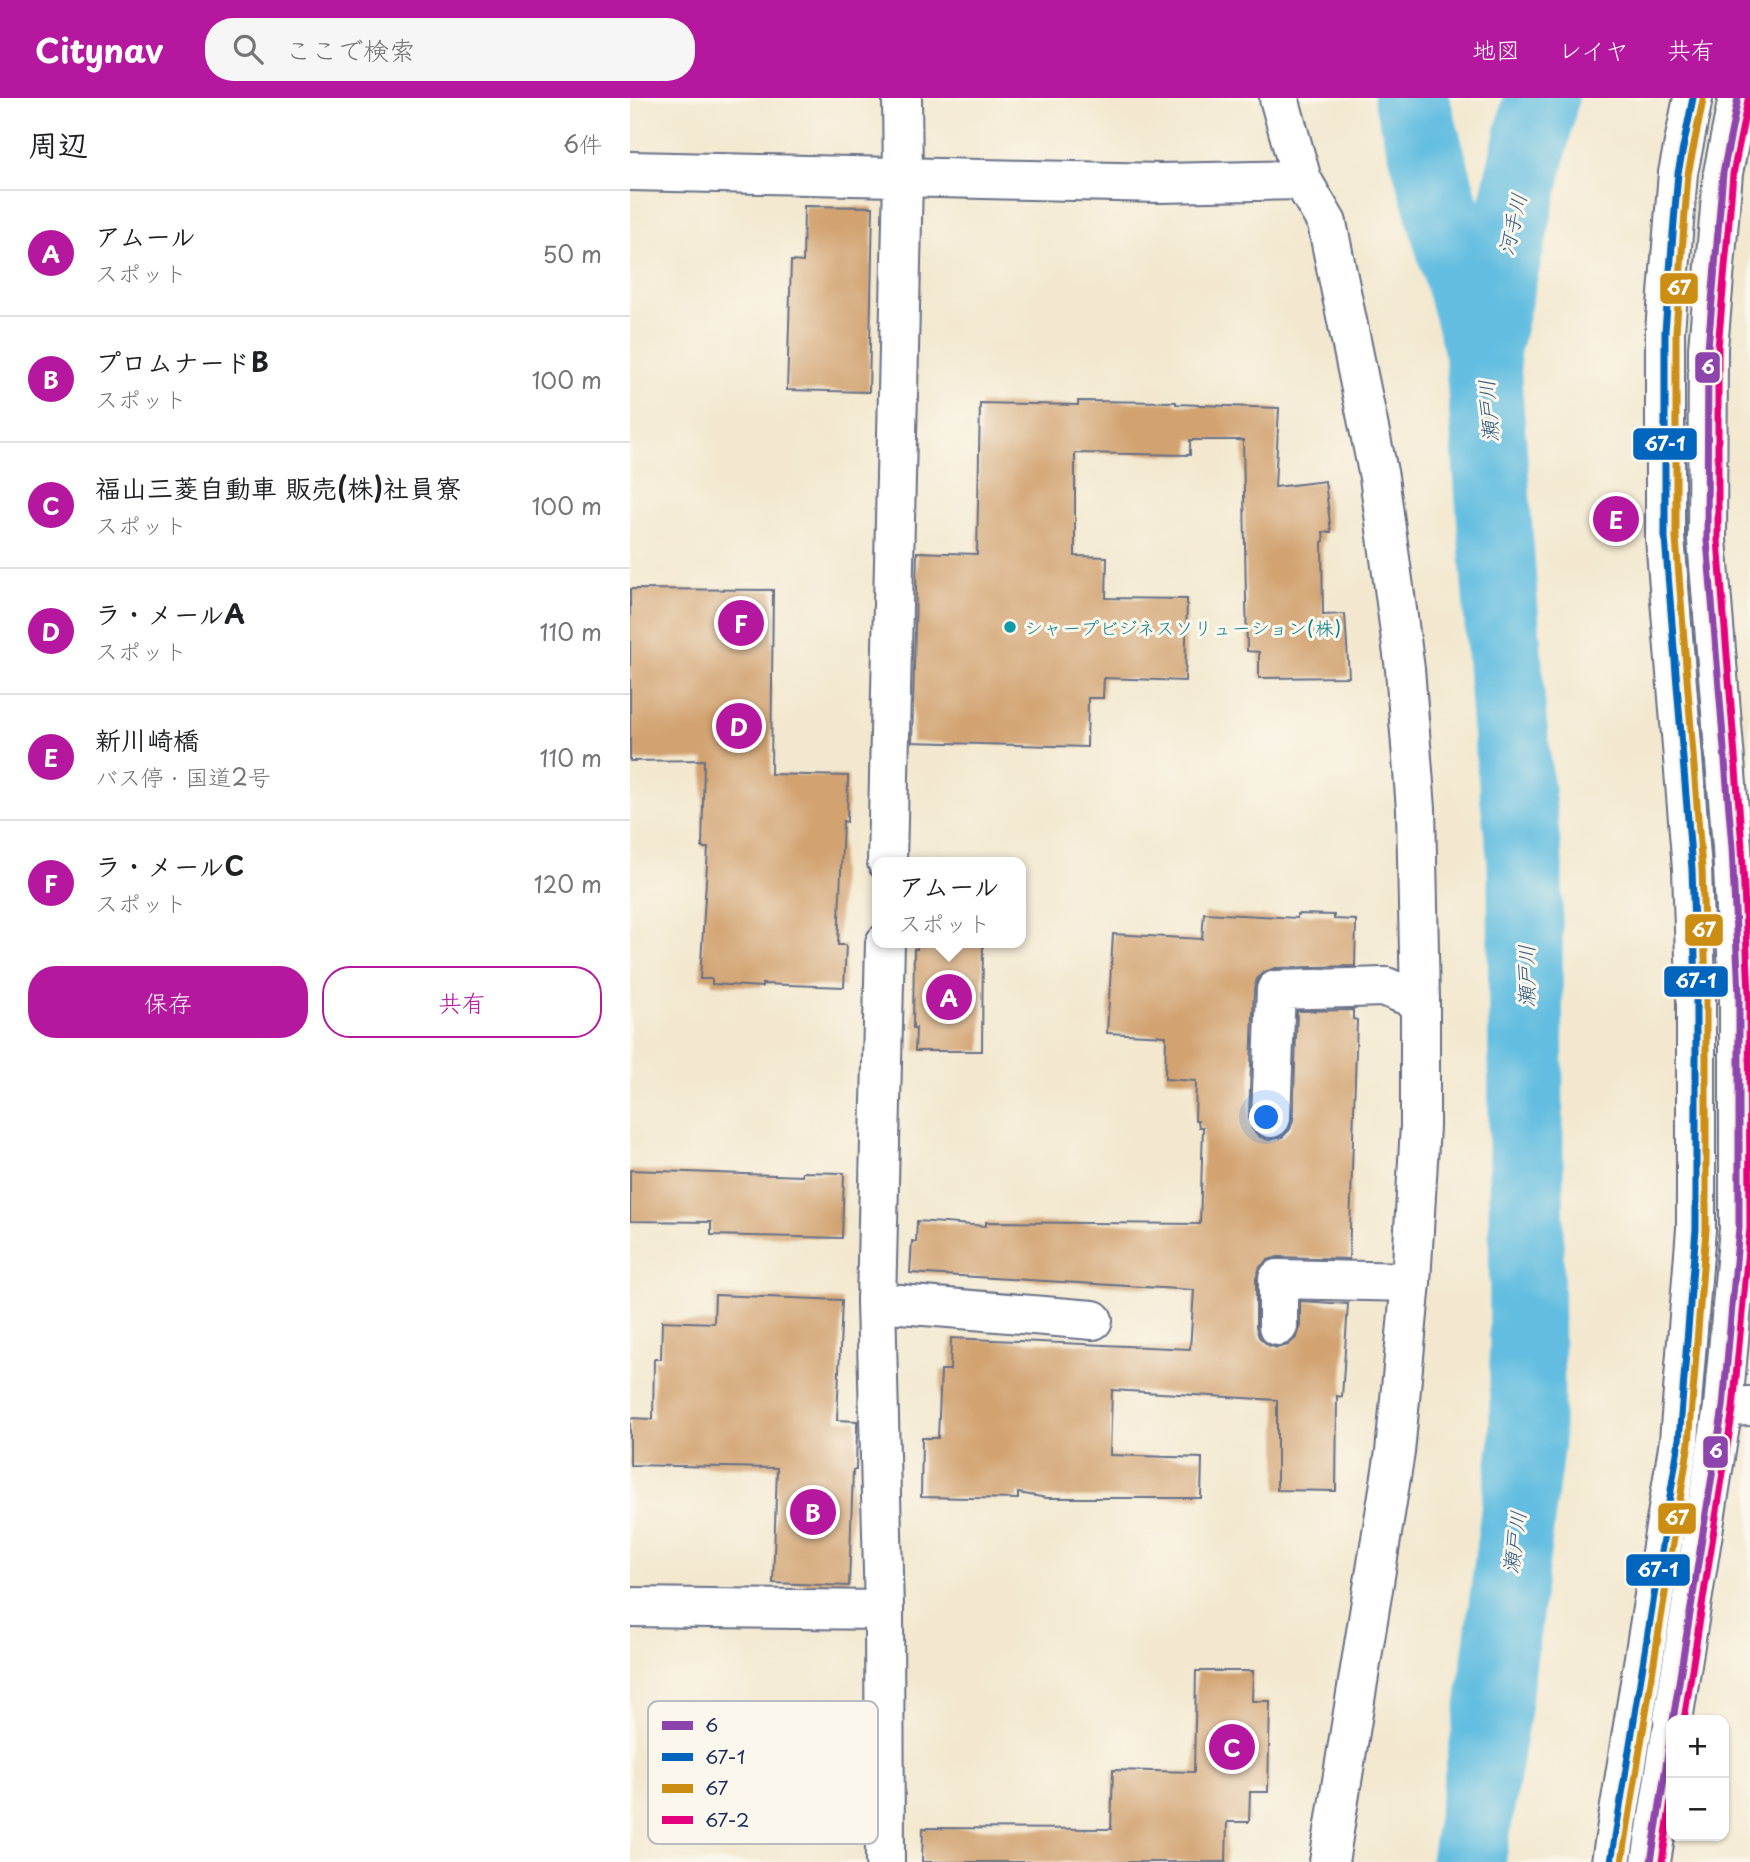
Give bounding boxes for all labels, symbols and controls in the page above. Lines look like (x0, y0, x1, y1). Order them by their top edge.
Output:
search box (205, 18, 695, 81)
text: Citynav (35, 24, 163, 74)
icon: search (229, 30, 267, 68)
text: ここで検索 (285, 30, 415, 69)
text: 地図 (1472, 31, 1520, 67)
text: レイヤ (1558, 31, 1629, 67)
text: 共有 (1667, 31, 1715, 67)
text: 周辺 (28, 121, 88, 166)
text: 6件 (563, 126, 602, 161)
water label: 河手川 (1488, 190, 1534, 258)
text: アムール (95, 216, 196, 255)
text: A (42, 236, 60, 271)
text: 50 m (542, 236, 602, 271)
text: スポット (95, 255, 187, 290)
line badge: 67 (1659, 272, 1699, 305)
text: 67 (1667, 273, 1691, 301)
text: プロムナードB (95, 342, 269, 381)
line badge: 6 (1694, 351, 1721, 384)
text: 6 (1701, 352, 1715, 380)
text: B (43, 362, 59, 397)
text: 100 m (532, 362, 602, 397)
water label: 瀬戸川 (1469, 378, 1505, 444)
text: スポット (95, 381, 187, 416)
line badge: 67-1 (1632, 427, 1698, 461)
text: 67-1 (1645, 429, 1685, 457)
text: 福山三菱自動車 販売(株)社員寮 (95, 468, 461, 507)
text: C (42, 488, 60, 523)
text: 100 m (532, 488, 602, 523)
pin: E (1593, 493, 1639, 545)
text: スポット (95, 507, 187, 542)
text: ラ・メールA (95, 594, 245, 633)
pin: F (718, 597, 764, 649)
place label: シャープビジネスソリューション(株) (1024, 613, 1341, 641)
text: D (42, 614, 60, 649)
text: 110 m (540, 614, 602, 649)
marker: シャープビジネスソリューション(株) (1002, 619, 1018, 635)
text: スポット (95, 633, 187, 668)
pin: D (716, 700, 762, 752)
text: 新川崎橋 (95, 720, 199, 759)
text: E (44, 740, 58, 775)
text: 110 m (540, 740, 602, 775)
text: バス停 · 国道2号 (95, 759, 271, 794)
text: ラ・メールC (95, 846, 244, 885)
popup (872, 857, 1026, 948)
text: F (44, 866, 58, 901)
text: 120 m (534, 866, 602, 901)
text: アムール (899, 866, 999, 905)
text: スポット (95, 885, 187, 920)
text: スポット (899, 905, 991, 940)
line badge: 67 (1684, 913, 1724, 947)
text: 67 (1692, 915, 1716, 943)
water label: 瀬戸川 (1509, 945, 1541, 1008)
line badge: 67-1 (1663, 965, 1729, 998)
button: 保存 (28, 966, 308, 1038)
button: 共有 (322, 966, 602, 1038)
text: 67-1 (1676, 966, 1716, 994)
pin: A (926, 971, 972, 1023)
your location (1249, 1100, 1283, 1134)
line badge: 6 (1702, 1435, 1729, 1469)
text: 6 (1709, 1436, 1723, 1464)
pin: B (790, 1486, 836, 1538)
line badge: 67 (1657, 1502, 1697, 1535)
text: 67 (1665, 1503, 1689, 1531)
water label: 瀬戸川 (1493, 1509, 1533, 1575)
line badge: 67-1 (1625, 1553, 1691, 1587)
text: 67-1 (1638, 1555, 1678, 1583)
legend (648, 1701, 878, 1844)
text: 6 (705, 1710, 718, 1738)
map controls (1666, 1715, 1729, 1841)
button: + (1666, 1715, 1729, 1778)
pin: C (1209, 1721, 1255, 1773)
text: 67-1 (705, 1742, 745, 1770)
text: 67 (705, 1773, 728, 1801)
button: − (1666, 1778, 1729, 1841)
text: 67-2 (705, 1805, 750, 1833)

